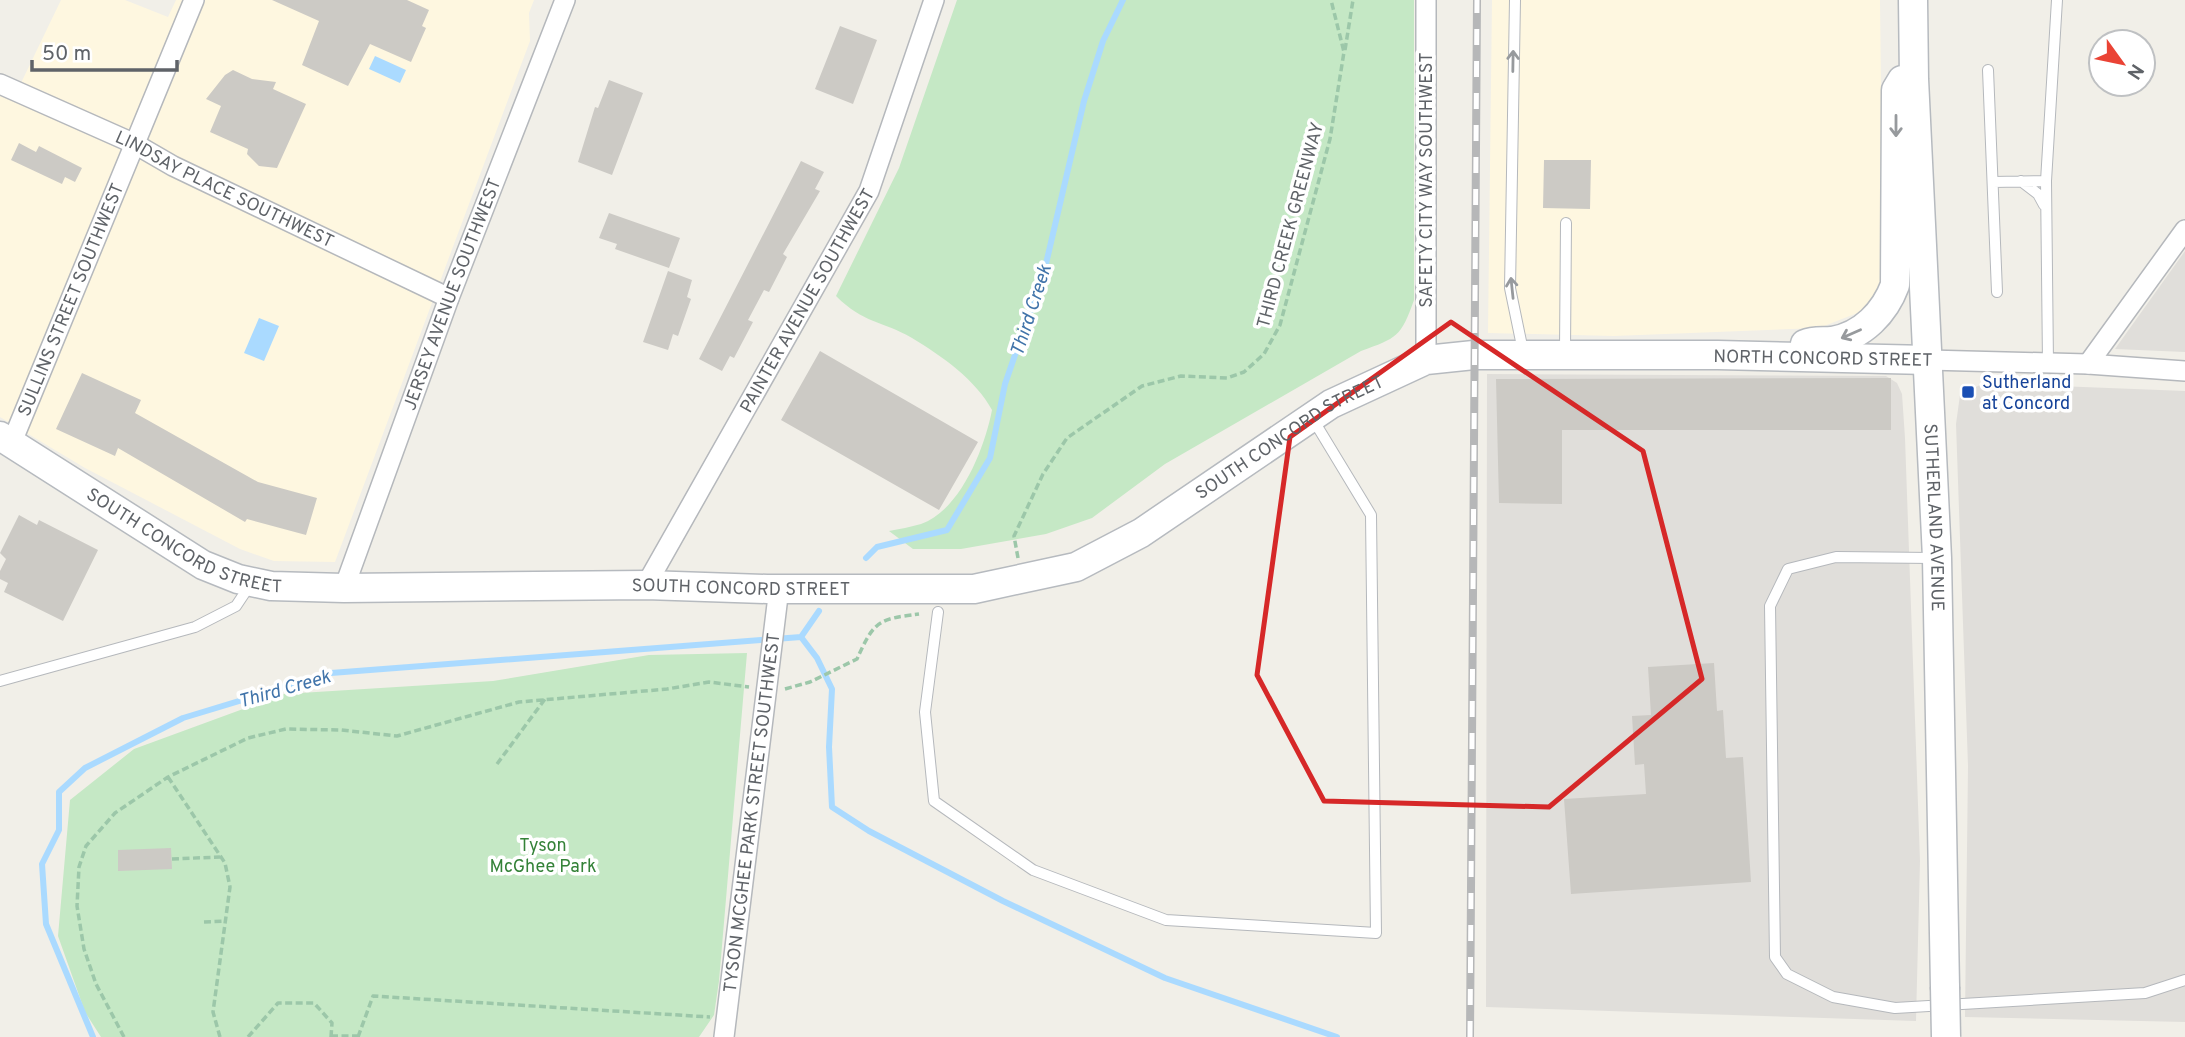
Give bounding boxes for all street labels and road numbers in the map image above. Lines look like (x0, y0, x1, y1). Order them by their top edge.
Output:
street label: SAFETY CITY WAY SOUTHWEST (1416, 52, 1439, 308)
street label: THIRD CREEK GREENWAY (1253, 120, 1330, 331)
street label: LINDSAY PLACE SOUTHWEST (111, 127, 337, 254)
street label: JERSEY AVENUE SOUTHWEST (399, 175, 507, 414)
street label: SULLINS STREET SOUTHWEST (14, 180, 130, 420)
street label: PAINTER AVENUE SOUTHWEST (736, 185, 881, 417)
street label: NORTH CONCORD STREET (1713, 346, 1933, 373)
street label: SOUTH CONCORD STREET (1192, 371, 1388, 506)
street label: SUTHERLAND AVENUE (1918, 423, 1948, 612)
street label: SOUTH CONCORD STREET (81, 484, 283, 599)
street label: SOUTH CONCORD STREET (632, 575, 850, 602)
street label: TYSON MCGHEE PARK STREET SOUTHWEST (720, 632, 786, 994)

